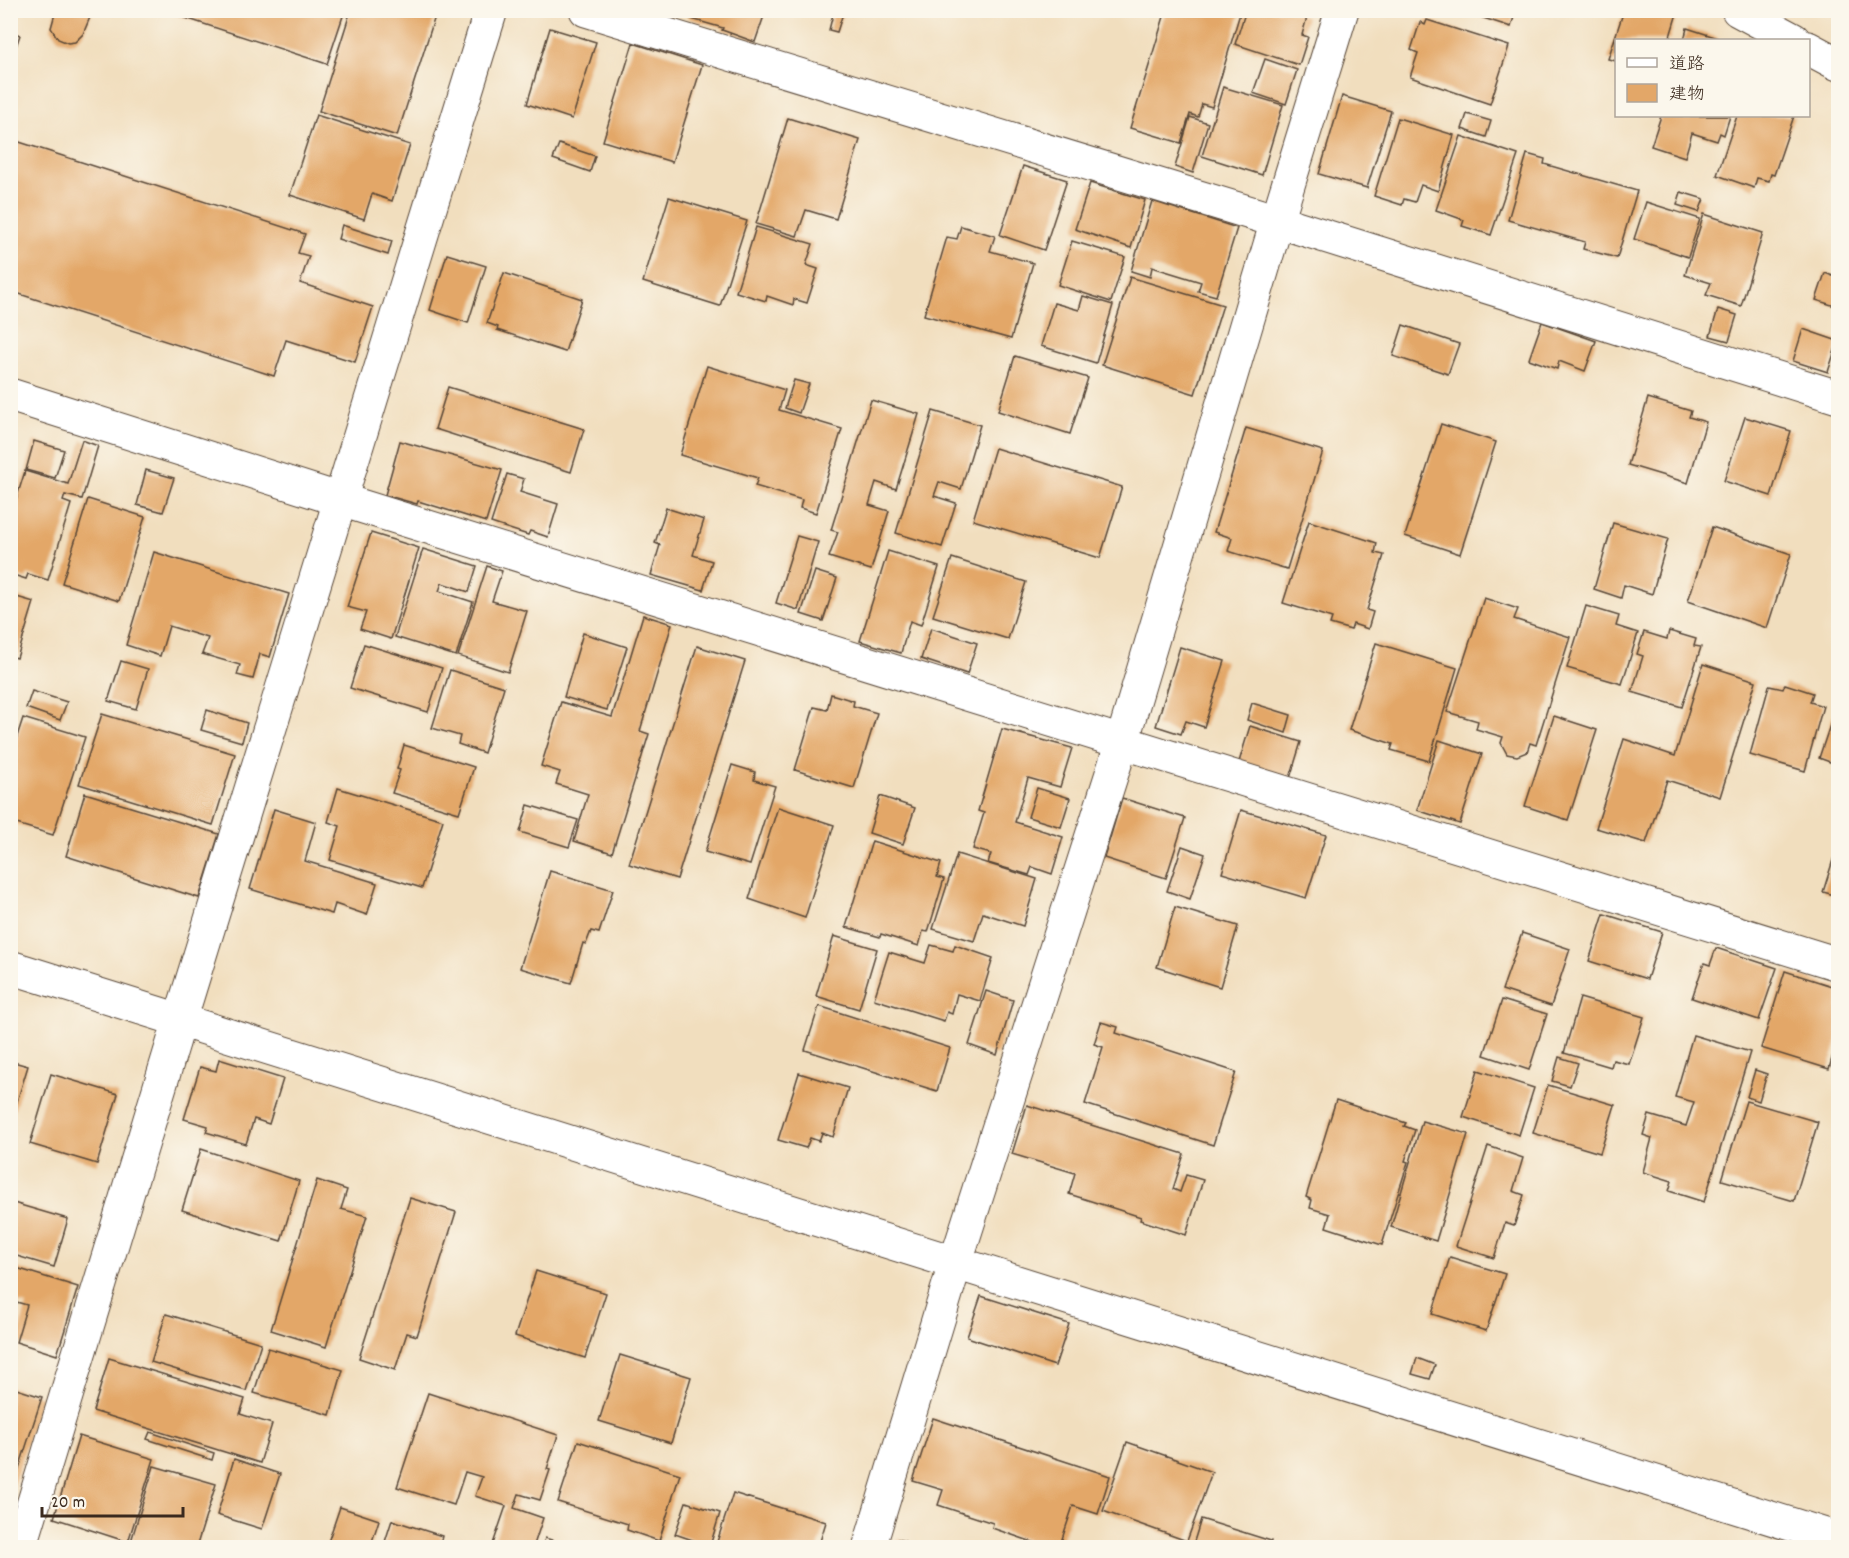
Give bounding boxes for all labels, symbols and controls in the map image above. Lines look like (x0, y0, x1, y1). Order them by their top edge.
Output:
legend (1615, 39, 1810, 117)
text: 道路 (1669, 53, 1705, 78)
text: 建物 (1669, 83, 1705, 108)
scale bar (42, 1480, 183, 1518)
text: 20 m (51, 1491, 85, 1516)

